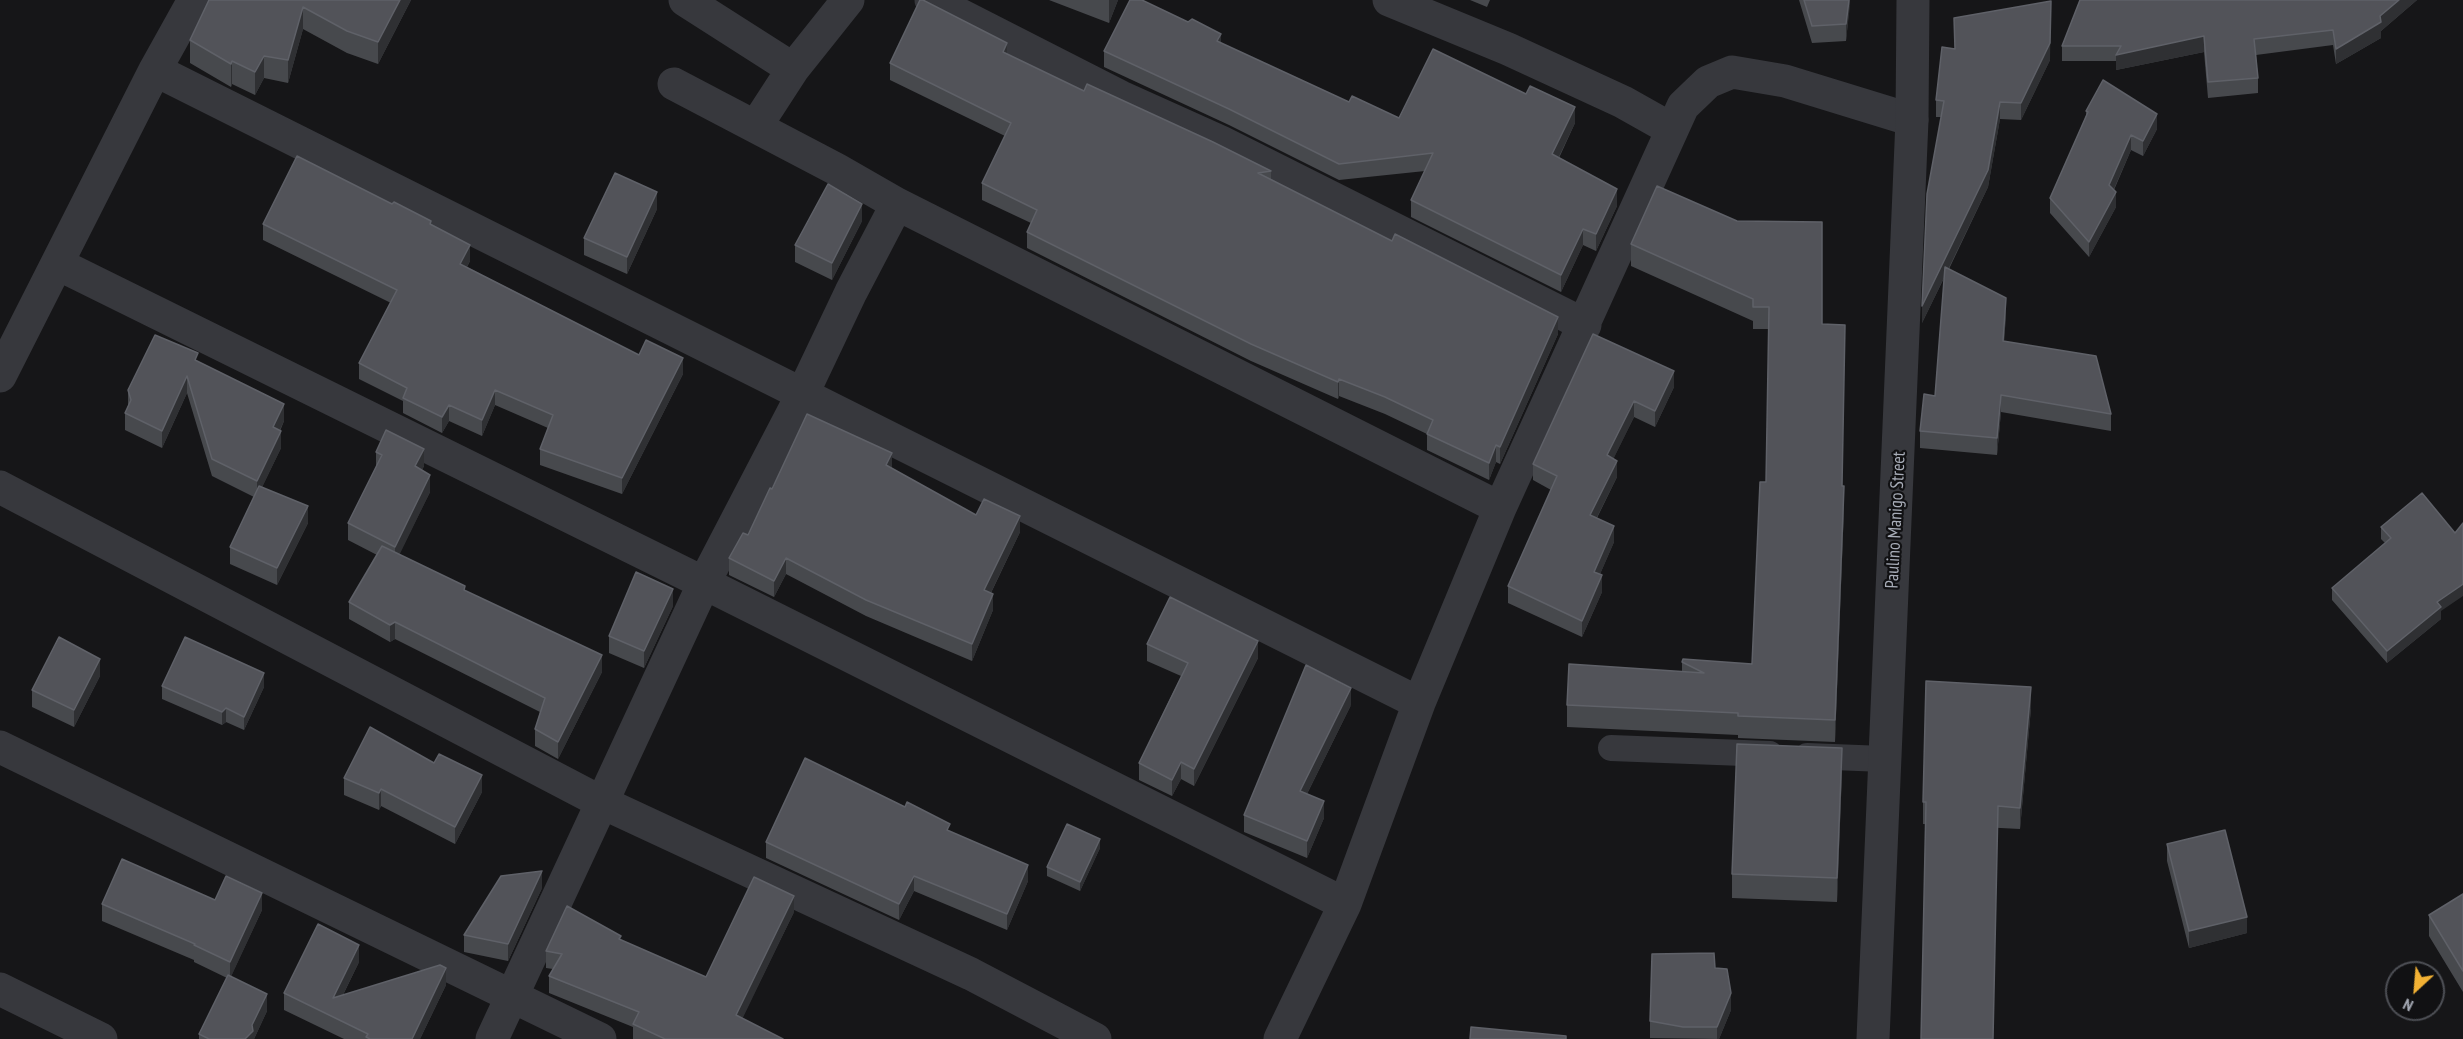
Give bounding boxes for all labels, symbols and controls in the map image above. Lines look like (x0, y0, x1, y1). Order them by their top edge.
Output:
street label: Paulino Manigo Street (1882, 451, 1910, 589)
north arrow (2385, 961, 2445, 1021)
text: N (2400, 995, 2416, 1016)

